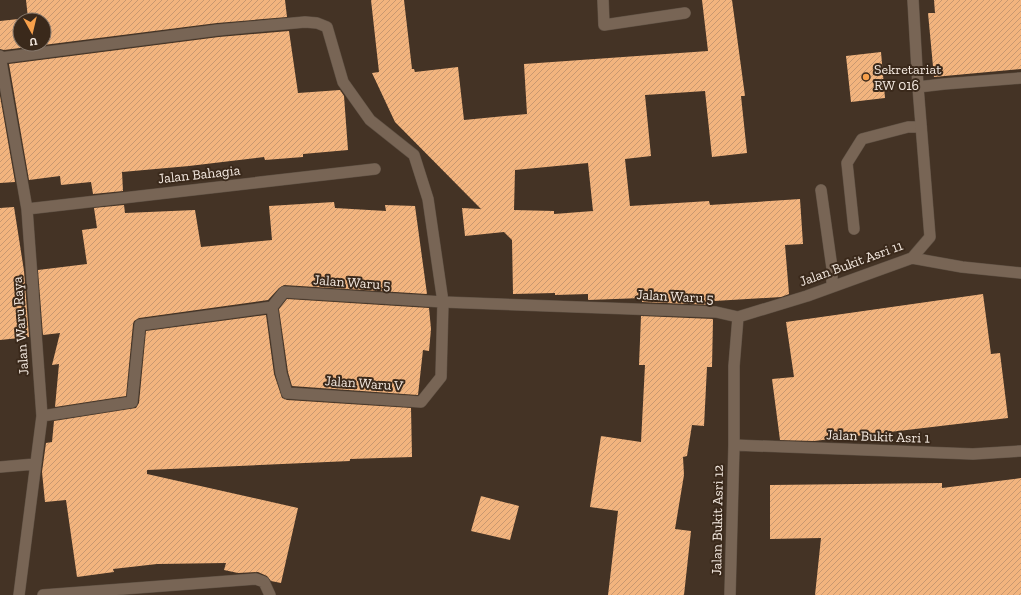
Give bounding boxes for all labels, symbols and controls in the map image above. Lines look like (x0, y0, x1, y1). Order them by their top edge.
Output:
north arrow (12, 12, 52, 52)
text: U (28, 34, 38, 48)
place label: Sekretariat RW 016 (874, 61, 942, 94)
marker: Sekretariat RW 016 (861, 72, 871, 82)
street label: Jalan Bahagia (157, 162, 241, 187)
street label: Jalan Bukit Asri 11 (797, 237, 906, 290)
street label: Jalan Waru 5 (313, 271, 391, 294)
street label: Jalan Waru Raya (9, 276, 32, 376)
street label: Jalan Waru 5 (636, 286, 714, 307)
street label: Jalan Waru V (324, 372, 405, 395)
street label: Jalan Bukit Asri 1 (826, 426, 931, 447)
street label: Jalan Bukit Asri 12 (708, 465, 727, 576)

